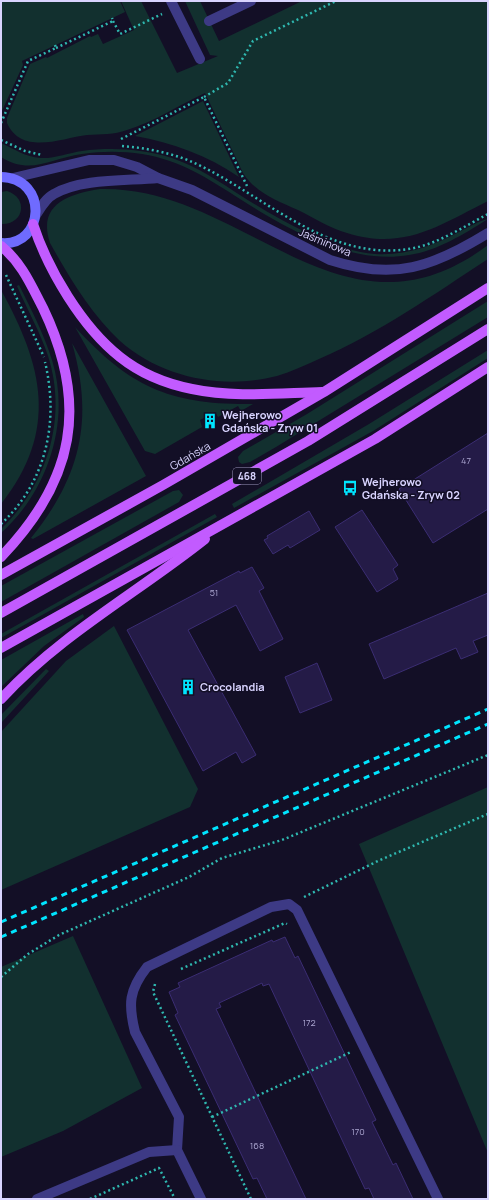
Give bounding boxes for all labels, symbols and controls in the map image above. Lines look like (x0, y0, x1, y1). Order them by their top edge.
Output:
street label: Jaśminowa (297, 224, 354, 259)
place label: Wejherowo Gdańska - Zryw 01 (222, 407, 318, 435)
building icon: Wejherowo Gdańska - Zryw 01 (201, 412, 219, 430)
street label: Gdańska (167, 438, 213, 473)
house number: 47 (461, 454, 471, 467)
road number: 468 (233, 468, 261, 484)
place label: Wejherowo Gdańska - Zryw 02 (362, 474, 460, 502)
bus stop icon: Wejherowo Gdańska - Zryw 02 (341, 479, 359, 497)
house number: 51 (210, 586, 218, 599)
building icon: Crocolandia (179, 678, 197, 696)
place label: Crocolandia (200, 679, 265, 694)
house number: 172 (302, 1016, 316, 1029)
house number: 170 (351, 1125, 365, 1138)
house number: 168 (250, 1139, 264, 1152)

